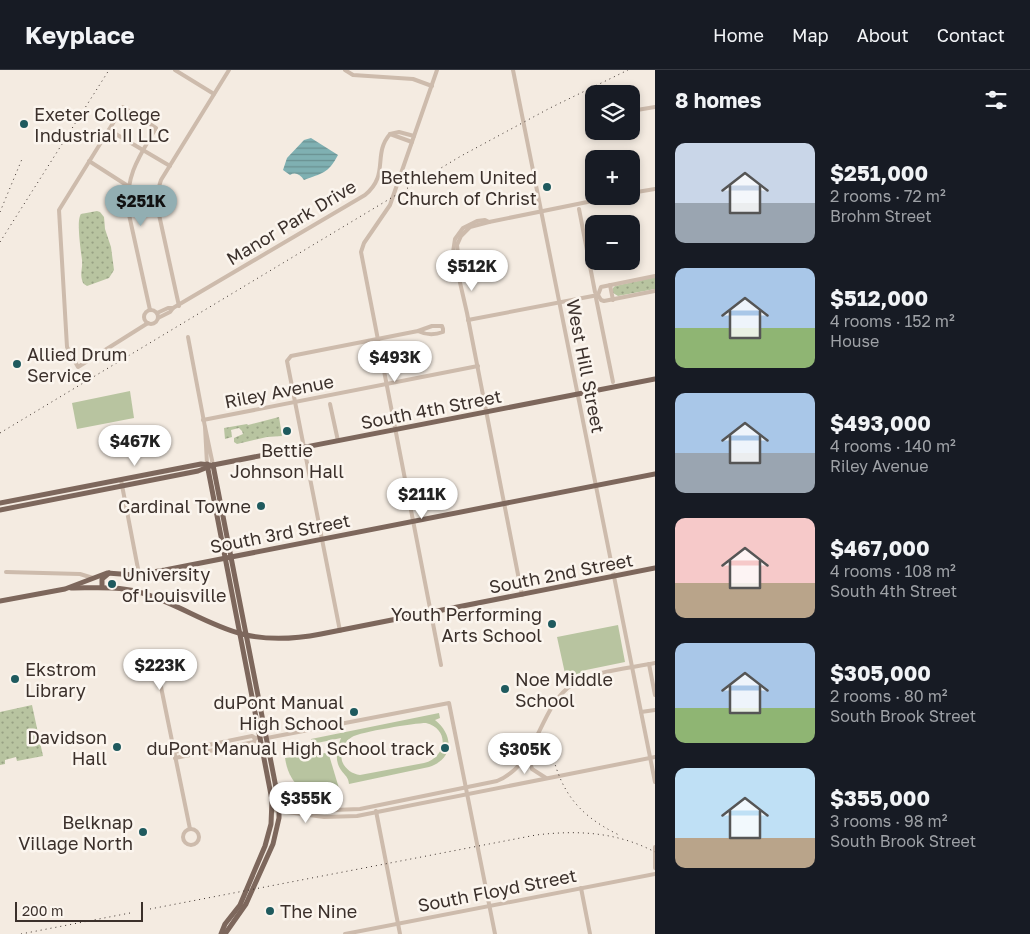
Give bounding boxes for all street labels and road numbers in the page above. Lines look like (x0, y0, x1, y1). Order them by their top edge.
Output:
street label: Manor Park Drive (222, 175, 360, 269)
street label: West Hill Street (562, 297, 610, 435)
street label: Riley Avenue (222, 370, 336, 412)
street label: South 4th Street (359, 385, 503, 433)
street label: South 3rd Street (208, 509, 352, 557)
street label: South 2nd Street (487, 548, 635, 598)
street label: South Floyd Street (416, 864, 578, 916)

